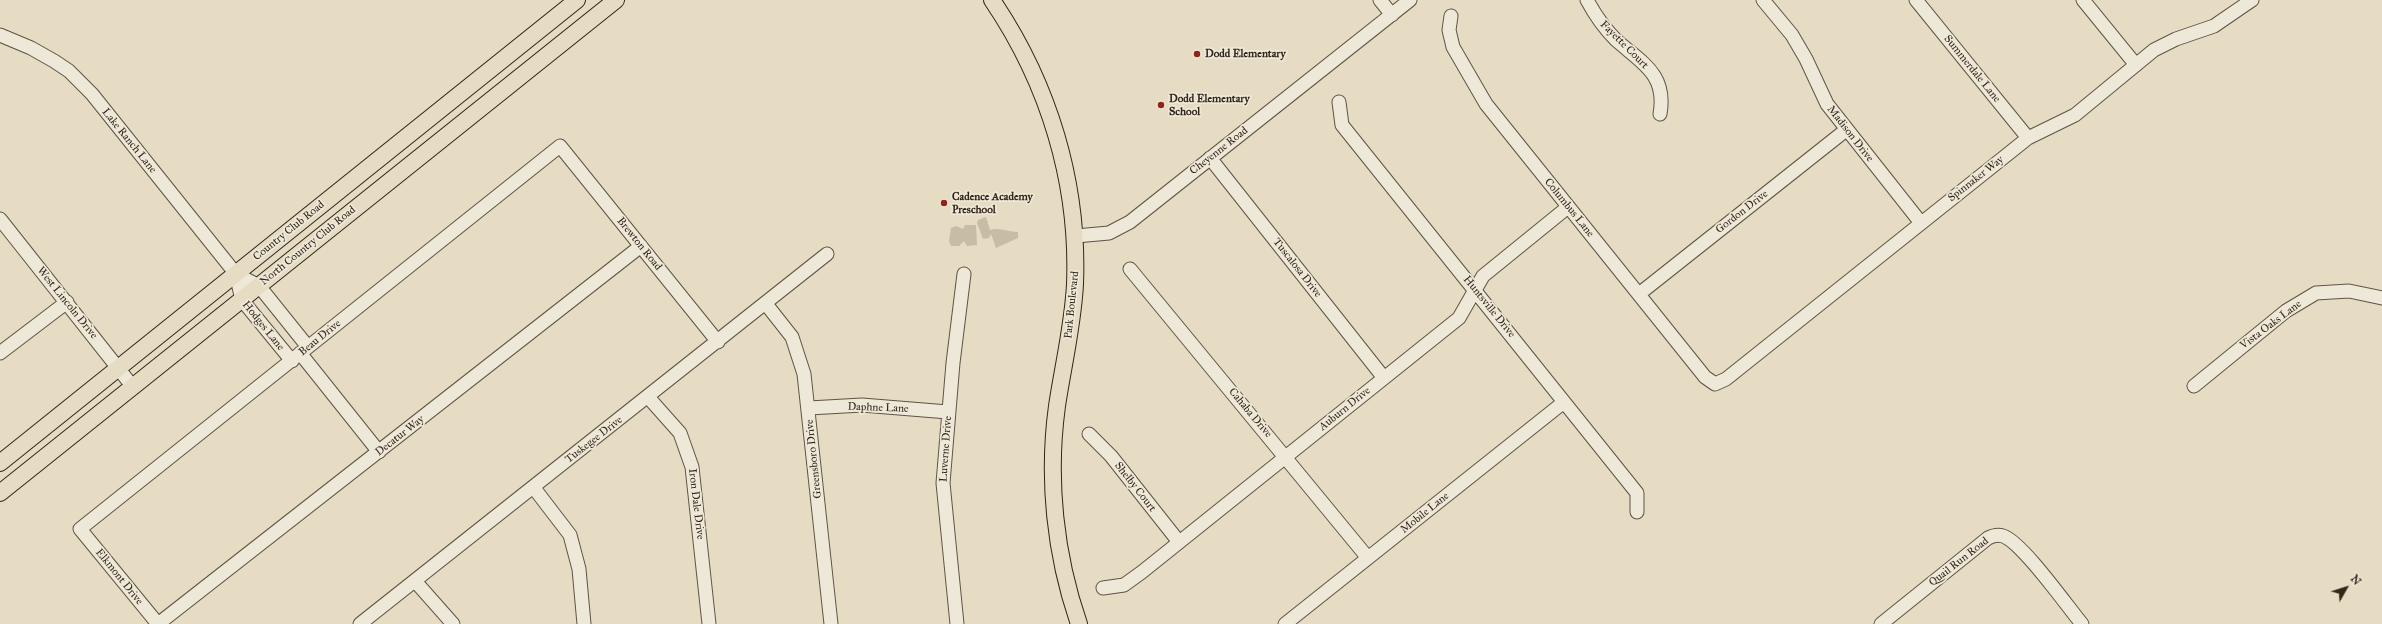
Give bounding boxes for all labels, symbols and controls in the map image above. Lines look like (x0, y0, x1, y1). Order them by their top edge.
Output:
street label: Fayette Court (1597, 18, 1651, 72)
street label: Summerdale Lane (1941, 33, 2003, 105)
place label: Dodd Elementary (1205, 47, 1286, 61)
marker: Dodd Elementary (1192, 49, 1202, 59)
place label: Dodd Elementary School (1169, 92, 1250, 118)
marker: Dodd Elementary School (1156, 100, 1166, 110)
street label: Madison Drive (1824, 103, 1876, 165)
street label: Lake Ranch Lane (99, 106, 159, 176)
street label: Cheyenne Road (1187, 124, 1251, 178)
street label: Spinnaker Way (1946, 153, 2006, 205)
street label: Columbus Lane (1541, 176, 1597, 240)
street label: Gordon Drive (1713, 188, 1771, 236)
place label: Cadence Academy Preschool (952, 190, 1033, 216)
street label: Country Club Road (251, 198, 327, 264)
marker: Cadence Academy Preschool (939, 198, 949, 208)
street label: North Country Club Road (258, 203, 358, 289)
street label: Brewton Road (614, 215, 664, 273)
street label: Tuscalosa Drive (1270, 236, 1324, 300)
street label: West Lincoln Drive (34, 264, 100, 342)
street label: Park Boulevard (1062, 271, 1082, 339)
street label: Huntsville Drive (1460, 273, 1518, 341)
street label: Vista Oaks Lane (2238, 298, 2304, 352)
street label: Hodges Lane (239, 299, 287, 353)
street label: Beau Drive (296, 317, 344, 359)
street label: Auburn Drive (1317, 384, 1373, 434)
street label: Cahaba Drive (1225, 386, 1275, 440)
street label: Daphne Lane (847, 400, 909, 416)
street label: Decatur Way (373, 413, 427, 459)
street label: Tuskegee Drive (563, 414, 625, 466)
street label: Luverne Drive (937, 416, 955, 482)
street label: Greensboro Drive (803, 419, 825, 499)
street label: Shelby Court (1111, 459, 1159, 515)
street label: Iron Dale Drive (685, 468, 707, 540)
street label: Mobile Lane (1398, 490, 1452, 536)
street label: Quail Run Road (1927, 535, 1991, 589)
street label: Elkmont Drive (92, 546, 146, 608)
north arrow (2326, 568, 2366, 608)
text: N (2348, 572, 2364, 588)

